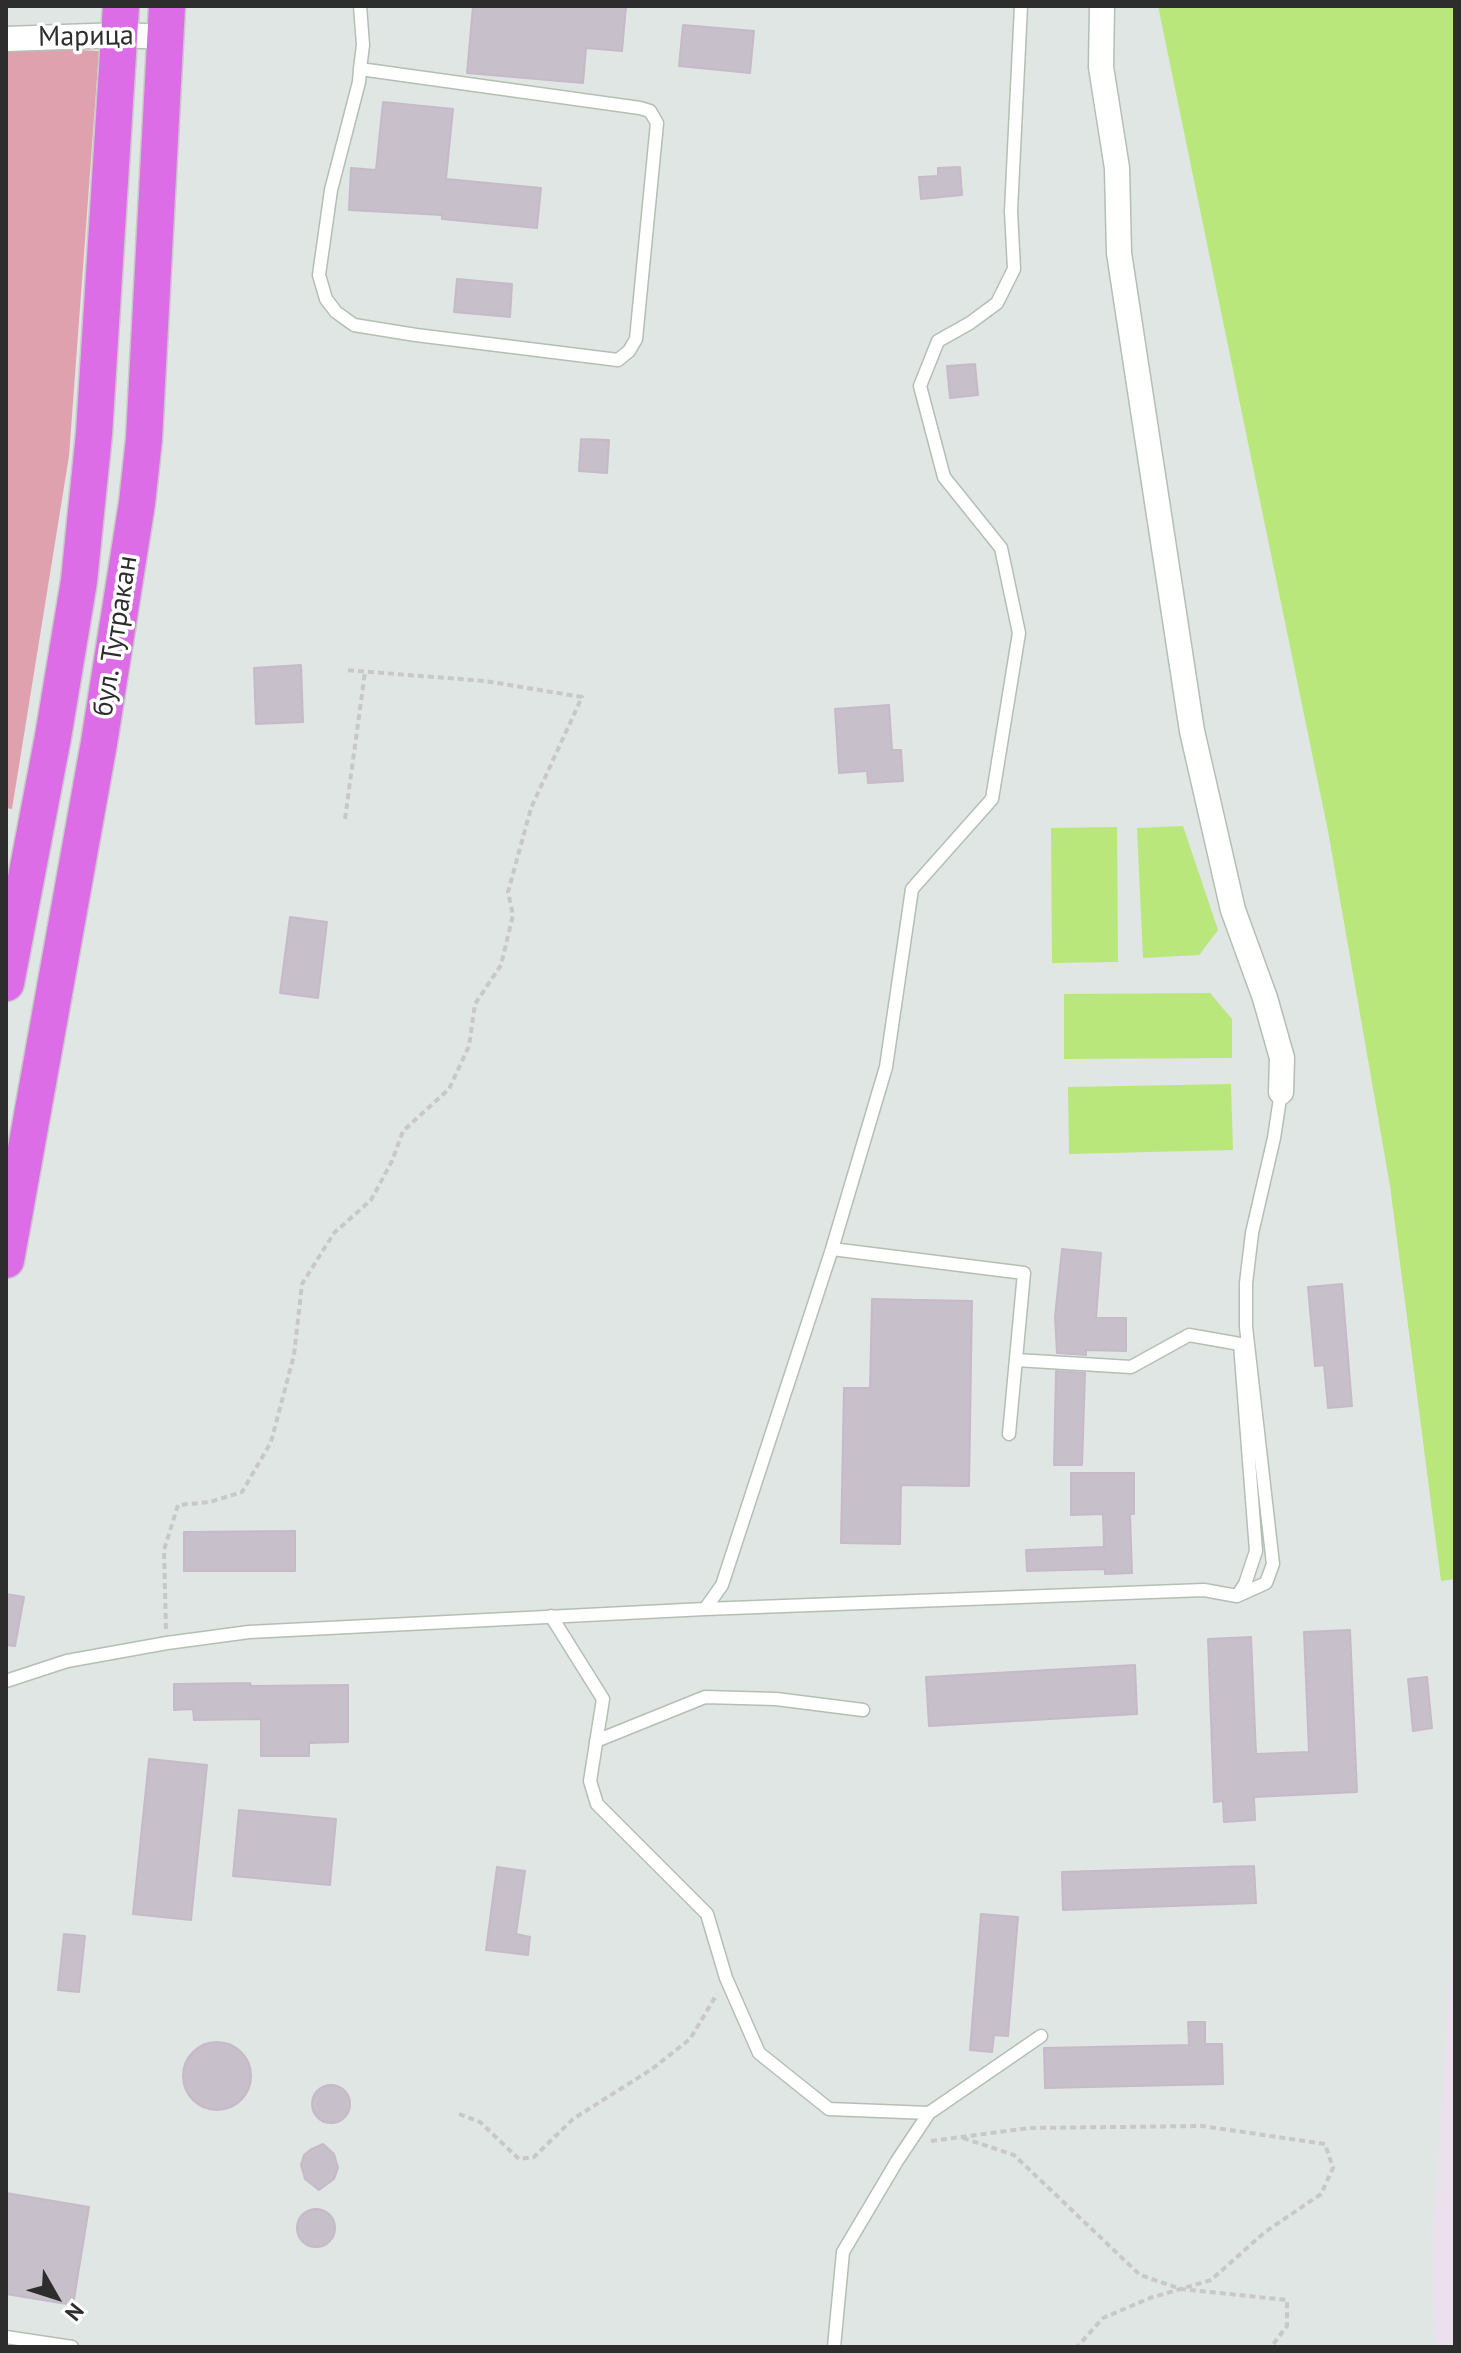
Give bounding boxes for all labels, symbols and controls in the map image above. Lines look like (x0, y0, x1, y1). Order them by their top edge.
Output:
street label: Марица (38, 19, 134, 55)
street label: бул. Тутракан (87, 553, 145, 719)
north arrow (16, 2257, 96, 2337)
text: N (59, 2298, 90, 2327)

